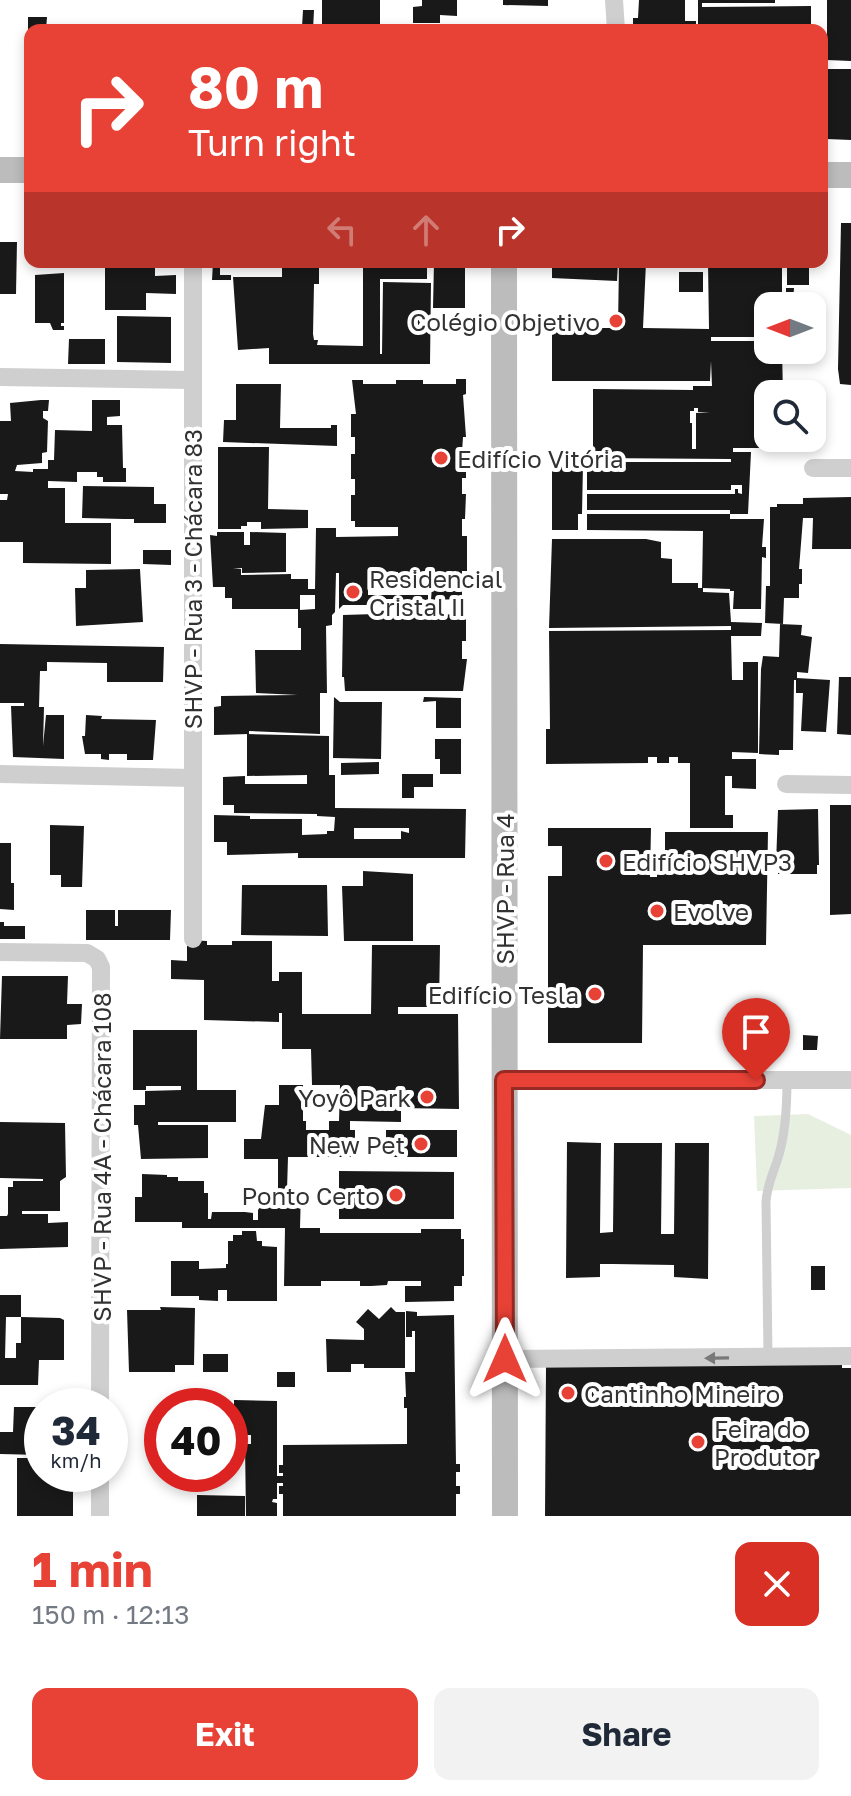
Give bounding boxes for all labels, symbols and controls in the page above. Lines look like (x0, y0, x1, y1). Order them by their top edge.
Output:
text: 80 m (188, 53, 323, 120)
icon: right (56, 56, 160, 160)
text: Turn right (188, 121, 356, 164)
icon: left (320, 208, 364, 252)
icon: ahead (404, 208, 448, 252)
icon: right (488, 208, 532, 252)
north arrow (754, 292, 826, 364)
map controls (754, 292, 826, 452)
place label: Colégio Objetivo (410, 307, 600, 336)
marker: Colégio Objetivo (607, 312, 625, 330)
button: search (754, 380, 826, 452)
street label: SHVP - Rua 3 - Chácara 83 (178, 429, 207, 729)
place label: Edifício Vitória (457, 444, 624, 473)
marker: Edifício Vitória (432, 449, 450, 467)
place label: Residencial Cristal II (369, 564, 502, 621)
marker: Residencial Cristal II (344, 583, 362, 601)
street label: SHVP - Rua 4 (490, 813, 519, 965)
place label: Edifício SHVP3 (622, 847, 792, 876)
marker: Edifício SHVP3 (597, 852, 615, 870)
place label: Evolve (673, 897, 749, 926)
marker: Evolve (648, 902, 666, 920)
place label: Edifício Tesla (428, 980, 579, 1009)
marker: Edifício Tesla (586, 985, 604, 1003)
street label: SHVP - Rua 4A - Chácara 108 (87, 992, 116, 1322)
pin (722, 998, 790, 1080)
icon: arrive (734, 1010, 778, 1054)
place label: Yoyô Park (298, 1083, 411, 1112)
marker: Yoyô Park (418, 1088, 436, 1106)
place label: New Pet (309, 1130, 405, 1159)
marker: New Pet (412, 1135, 430, 1153)
place label: Ponto Certo (242, 1181, 380, 1210)
marker: Ponto Certo (387, 1186, 405, 1204)
position arrow (463, 1317, 547, 1401)
one-way arrow (704, 1352, 729, 1364)
place label: Cantinho Mineiro (584, 1379, 780, 1408)
marker: Cantinho Mineiro (559, 1384, 577, 1402)
speed limit sign: 40 (144, 1388, 248, 1492)
text: 34 (51, 1406, 101, 1454)
place label: Feira do Produtor (714, 1414, 816, 1471)
marker: Feira do Produtor (689, 1433, 707, 1451)
text: km/h (51, 1448, 101, 1472)
text: 1 min (32, 1540, 153, 1598)
button: close (735, 1542, 819, 1626)
text: 150 m · 12:13 (32, 1599, 189, 1630)
button: Exit (32, 1688, 418, 1780)
button: Share (434, 1688, 819, 1780)

